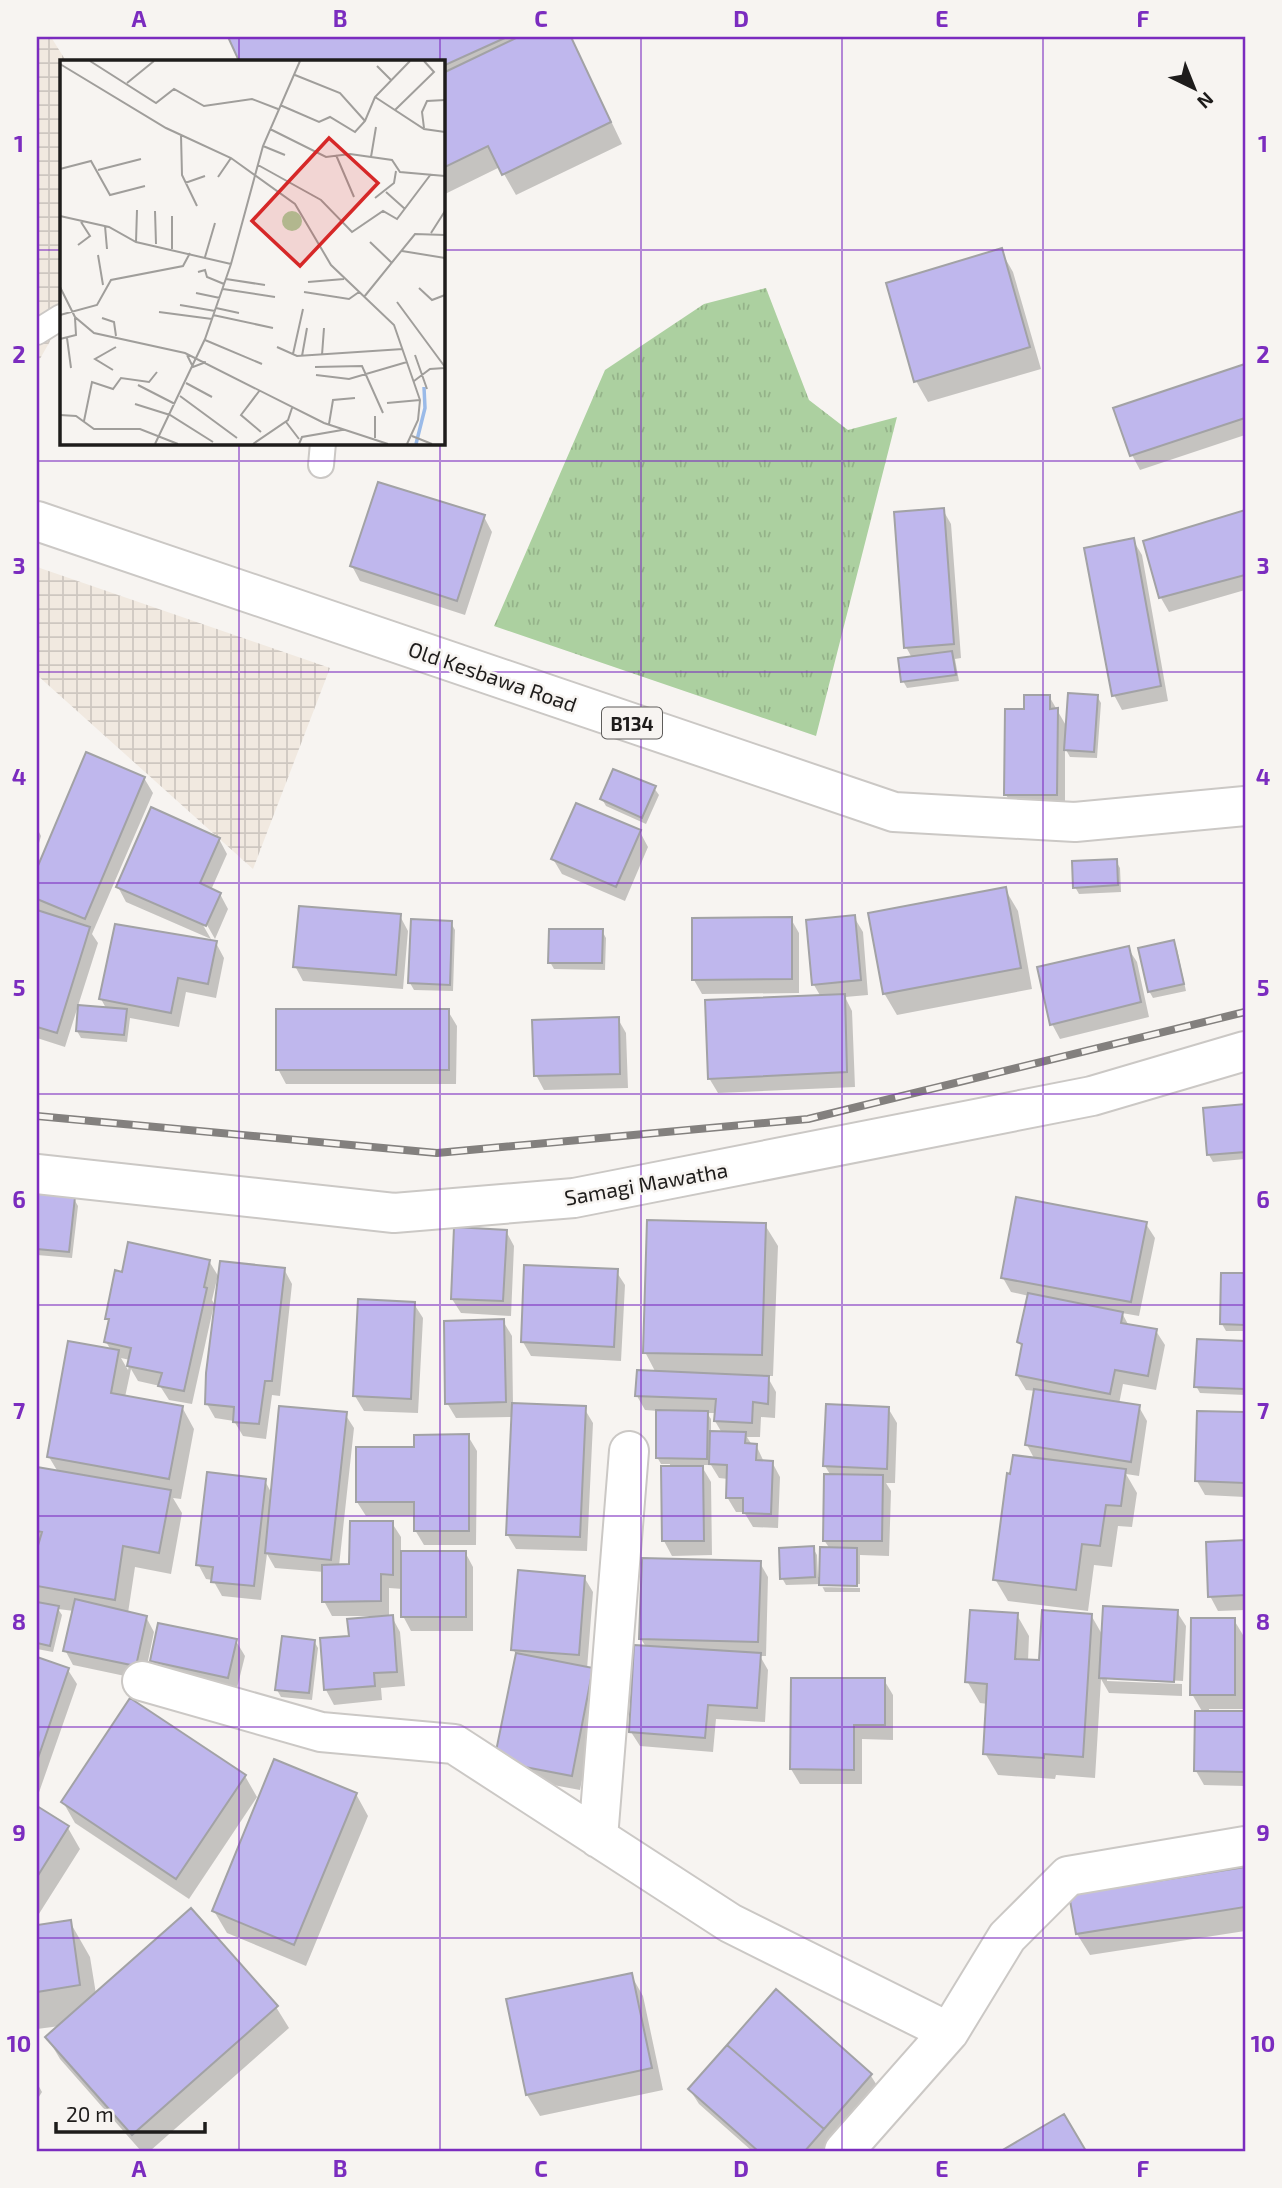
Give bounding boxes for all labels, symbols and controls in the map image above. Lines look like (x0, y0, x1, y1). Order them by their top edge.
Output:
text: A (131, 4, 147, 32)
text: B (333, 4, 347, 32)
text: C (534, 4, 548, 32)
text: D (733, 4, 749, 32)
text: E (935, 4, 949, 32)
text: F (1137, 4, 1150, 32)
north arrow (1160, 52, 1230, 122)
inset map (60, 60, 444, 444)
text: N (1193, 88, 1219, 114)
text: 1 (14, 129, 24, 157)
text: 1 (1258, 129, 1268, 157)
text: 2 (12, 340, 26, 368)
text: 2 (1256, 340, 1270, 368)
text: 3 (12, 551, 26, 579)
text: 3 (1256, 551, 1270, 579)
street label: Old Kesbawa Road (406, 635, 580, 717)
road number: B134 (602, 708, 662, 738)
text: 4 (12, 762, 26, 790)
text: 4 (1256, 762, 1270, 790)
text: 5 (13, 973, 25, 1001)
text: 5 (1257, 973, 1269, 1001)
street label: Samagi Mawatha (562, 1156, 730, 1210)
text: 6 (12, 1185, 26, 1213)
text: 6 (1256, 1185, 1270, 1213)
text: 7 (13, 1396, 25, 1424)
text: 7 (1257, 1396, 1269, 1424)
text: 8 (12, 1607, 26, 1635)
text: 8 (1256, 1607, 1270, 1635)
text: 9 (12, 1818, 26, 1846)
text: 9 (1256, 1818, 1270, 1846)
text: 10 (7, 2029, 31, 2057)
text: 10 (1251, 2029, 1275, 2057)
scale bar (56, 2090, 205, 2134)
text: 20 m (66, 2101, 114, 2126)
text: A (131, 2154, 147, 2182)
text: B (333, 2154, 347, 2182)
text: C (534, 2154, 548, 2182)
text: D (733, 2154, 749, 2182)
text: E (935, 2154, 949, 2182)
text: F (1137, 2154, 1150, 2182)

